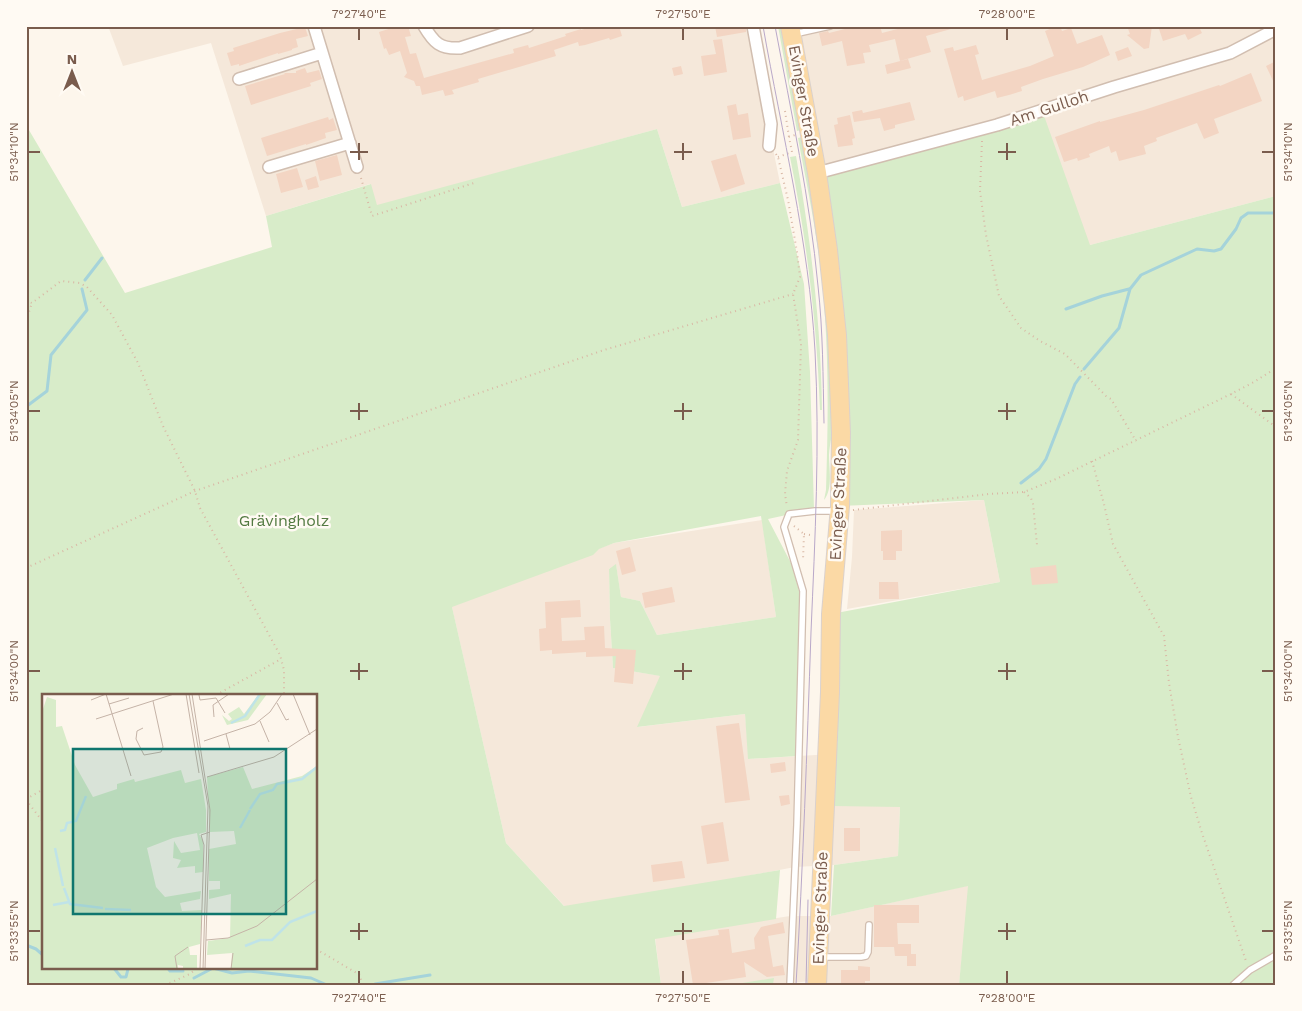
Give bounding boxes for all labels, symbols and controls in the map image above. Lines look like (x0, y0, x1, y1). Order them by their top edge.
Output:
text: 7°27'40"E (332, 7, 387, 21)
text: 7°27'50"E (655, 7, 711, 21)
text: 7°28'00"E (979, 7, 1036, 21)
street label: Evinger Straße (785, 44, 823, 158)
north arrow (48, 48, 98, 98)
text: N (67, 51, 77, 67)
street label: Am Gulloh (1007, 86, 1091, 130)
text: 51°34'10"N (7, 122, 21, 182)
text: 51°34'10"N (1281, 122, 1295, 182)
text: 51°34'05"N (7, 380, 21, 442)
text: 51°34'05"N (1281, 380, 1295, 442)
street label: Evinger Straße (826, 447, 850, 561)
park label: Grävingholz (239, 511, 329, 530)
text: 51°34'00"N (7, 640, 21, 702)
text: 51°34'00"N (1281, 640, 1295, 702)
inset map (42, 694, 318, 968)
street label: Evinger Straße (809, 851, 831, 965)
text: 51°33'55"N (7, 900, 21, 962)
text: 51°33'55"N (1281, 900, 1295, 962)
text: 7°27'40"E (332, 991, 387, 1005)
text: 7°27'50"E (655, 991, 711, 1005)
text: 7°28'00"E (979, 991, 1036, 1005)

